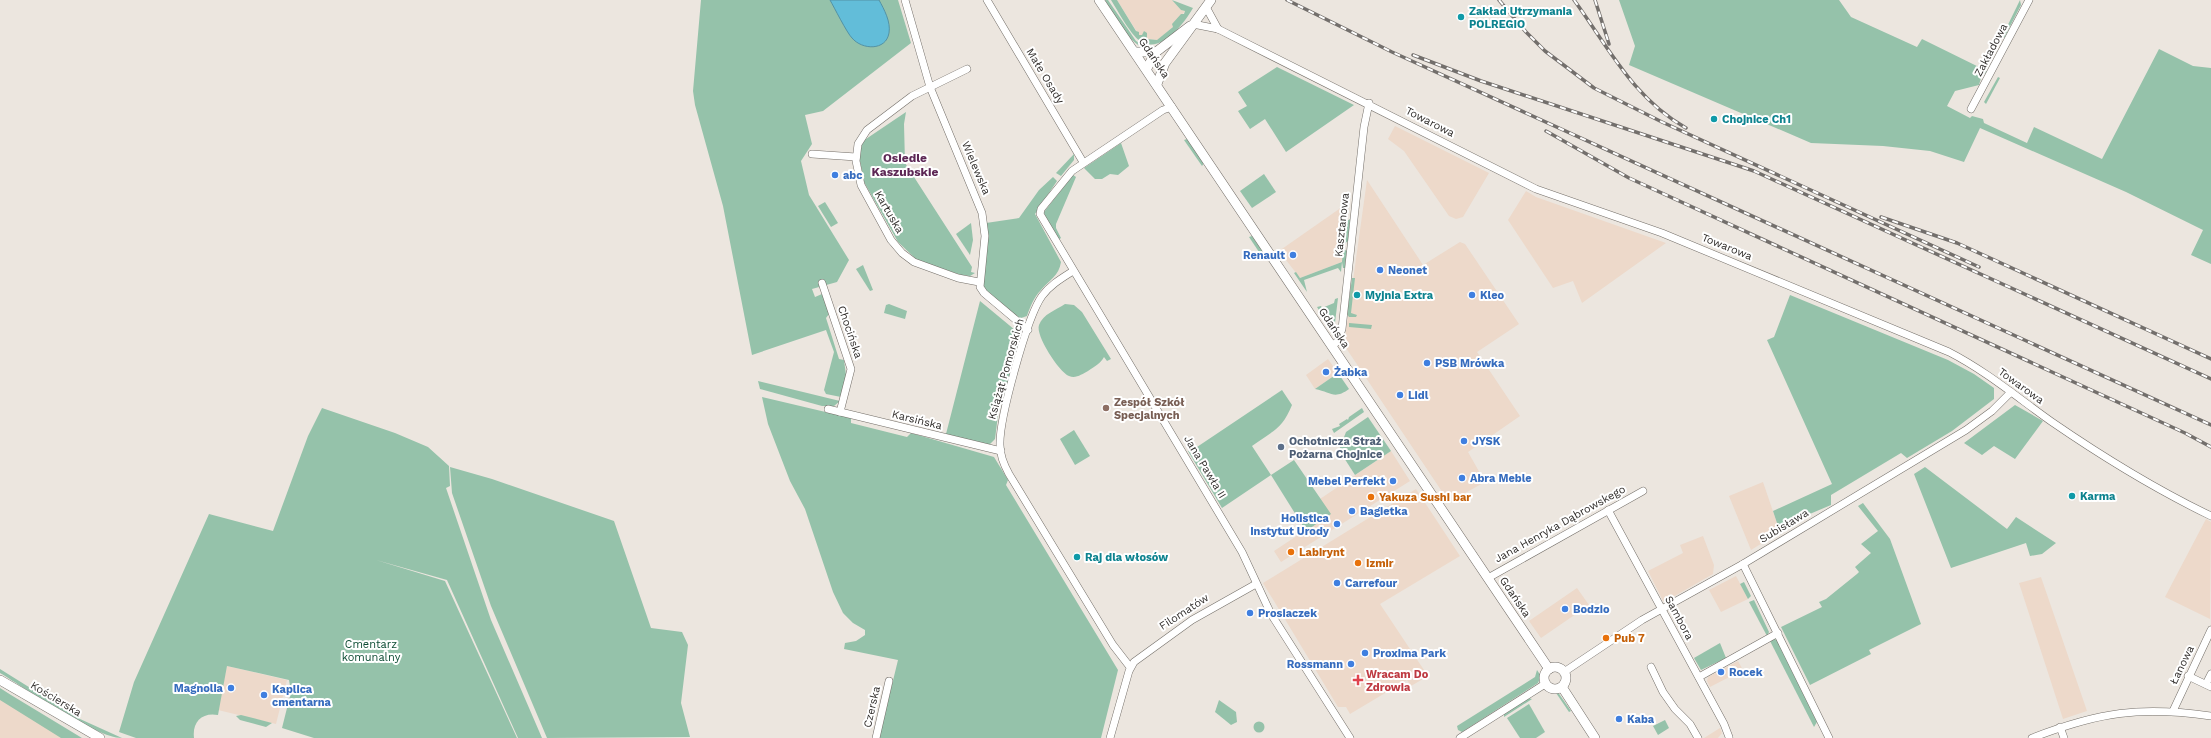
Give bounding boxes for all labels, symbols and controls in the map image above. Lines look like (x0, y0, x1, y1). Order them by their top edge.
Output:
place label: Zakład Utrzymania POLREGIO (1469, 5, 1573, 31)
marker: Zakład Utrzymania POLREGIO (1456, 12, 1466, 22)
street label: Zakładowa (1972, 21, 2010, 79)
street label: Gdańska (1136, 35, 1172, 81)
street label: Małe Osady (1023, 46, 1067, 106)
street label: Towarowa (1403, 104, 1457, 140)
place label: Chojnice Ch1 (1722, 113, 1791, 126)
marker: Chojnice Ch1 (1709, 114, 1719, 124)
street label: Wielewska (959, 139, 993, 197)
district label: Osiedle Kaszubskie (871, 151, 939, 179)
place label: abc (843, 169, 863, 182)
marker: abc (830, 170, 840, 180)
street label: Kartuska (872, 188, 906, 236)
street label: Kasztanowa (1332, 192, 1352, 258)
street label: Towarowa (1700, 231, 1754, 263)
place label: Renault (1243, 249, 1285, 262)
marker: Renault (1288, 250, 1298, 260)
place label: Neonet (1388, 264, 1427, 277)
marker: Neonet (1375, 265, 1385, 275)
place label: Myjnia Extra (1365, 289, 1434, 302)
place label: Kleo (1480, 289, 1505, 302)
marker: Myjnia Extra (1352, 290, 1362, 300)
marker: Kleo (1467, 290, 1477, 300)
street label: Chocińska (835, 304, 865, 360)
street label: Gdańska (1316, 305, 1352, 351)
street label: Książąt Pomorskich (985, 317, 1027, 421)
place label: PSB Mrówka (1435, 357, 1505, 370)
marker: PSB Mrówka (1422, 358, 1432, 368)
street label: Towarowa (1996, 365, 2046, 407)
place label: Żabka (1334, 366, 1368, 379)
marker: Żabka (1321, 367, 1331, 377)
place label: Lidl (1408, 389, 1429, 402)
marker: Lidl (1395, 390, 1405, 400)
place label: Zespół Szkół Specjalnych (1114, 396, 1185, 422)
marker: Zespół Szkół Specjalnych (1101, 403, 1111, 413)
street label: Karsińska (891, 407, 943, 433)
street label: Jana Pawła II (1181, 433, 1229, 501)
place label: Ochotnicza Straż Pożarna Chojnice (1289, 435, 1382, 461)
place label: JYSK (1472, 435, 1501, 448)
marker: JYSK (1459, 436, 1469, 446)
marker: Ochotnicza Straż Pożarna Chojnice (1276, 442, 1286, 452)
place label: Abra Meble (1470, 472, 1532, 485)
marker: Abra Meble (1457, 473, 1467, 483)
place label: Mebel Perfekt (1308, 475, 1385, 488)
marker: Mebel Perfekt (1388, 476, 1398, 486)
street label: Jana Henryka Dąbrowskego (1492, 483, 1628, 565)
place label: Karma (2080, 490, 2116, 503)
place label: Yakuza Sushi bar (1379, 491, 1471, 504)
marker: Karma (2067, 491, 2077, 501)
marker: Yakuza Sushi bar (1366, 492, 1376, 502)
place label: Bagietka (1360, 505, 1408, 518)
marker: Bagietka (1347, 506, 1357, 516)
street label: Subisława (1757, 506, 1811, 546)
place label: Holistica Instytut Urody (1250, 512, 1330, 538)
marker: Holistica Instytut Urody (1332, 519, 1342, 529)
place label: Labirynt (1299, 546, 1345, 559)
marker: Labirynt (1286, 547, 1296, 557)
place label: Raj dla włosów (1085, 551, 1168, 564)
marker: Raj dla włosów (1072, 552, 1082, 562)
place label: Izmir (1366, 557, 1394, 570)
marker: Izmir (1353, 558, 1363, 568)
street label: Gdańska (1497, 574, 1533, 620)
place label: Carrefour (1345, 577, 1397, 590)
marker: Carrefour (1332, 578, 1342, 588)
street label: Filomatów (1157, 591, 1211, 633)
street label: Sambora (1662, 594, 1696, 642)
place label: Bodzio (1573, 603, 1610, 616)
marker: Bodzio (1560, 604, 1570, 614)
place label: Prosiaczek (1258, 607, 1317, 620)
marker: Prosiaczek (1245, 608, 1255, 618)
place label: Pub 7 (1614, 632, 1645, 645)
marker: Pub 7 (1601, 633, 1611, 643)
park label: Cmentarz komunalny (342, 638, 401, 664)
street label: Łanowa (2167, 643, 2197, 687)
place label: Proxima Park (1373, 647, 1446, 660)
marker: Proxima Park (1360, 648, 1370, 658)
place label: Rossmann (1287, 658, 1343, 671)
marker: Rossmann (1346, 659, 1356, 669)
place label: Rocek (1729, 666, 1763, 679)
marker: Rocek (1716, 667, 1726, 677)
place label: Wracam Do Zdrowia (1366, 668, 1429, 694)
marker: Wracam Do Zdrowia (1353, 675, 1363, 685)
street label: Kościerska (28, 679, 84, 719)
place label: Magnolia (174, 682, 224, 695)
marker: Magnolia (226, 683, 236, 693)
place label: Kaplica cmentarna (272, 683, 332, 709)
street label: Czerska (861, 685, 883, 729)
marker: Kaplica cmentarna (259, 690, 269, 700)
place label: Kaba (1627, 713, 1655, 726)
marker: Kaba (1614, 714, 1624, 724)

